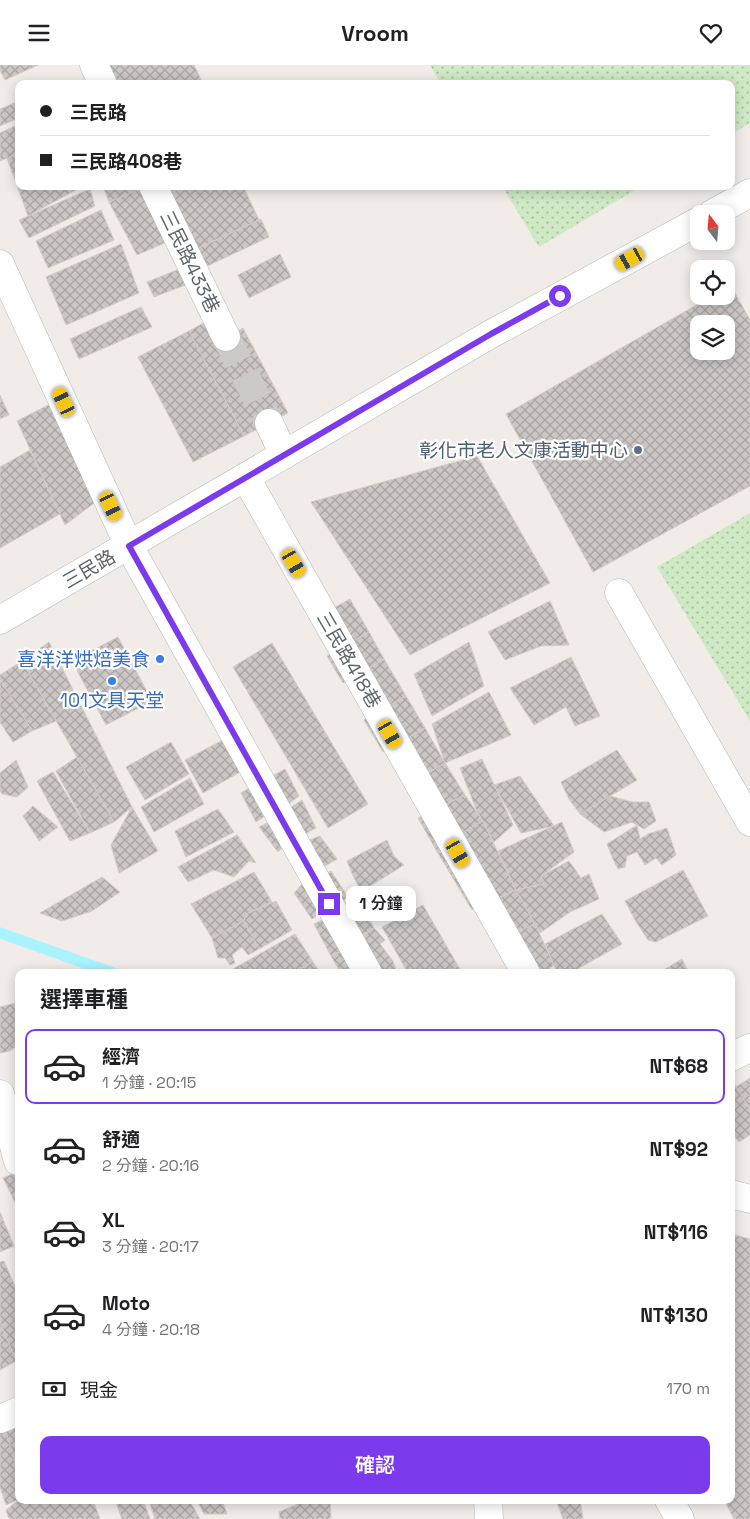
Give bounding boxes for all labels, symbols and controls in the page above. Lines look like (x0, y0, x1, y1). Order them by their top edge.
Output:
icon: menu (25, 19, 53, 47)
text: Vroom (341, 19, 409, 47)
icon: heart (697, 19, 725, 47)
text: 三民路 (70, 100, 127, 125)
text: 三民路408巷 (70, 149, 182, 174)
north arrow (690, 205, 735, 250)
map controls (690, 205, 735, 360)
street label: 三民路433巷 (154, 207, 226, 317)
car (613, 245, 646, 273)
button: locate (690, 260, 735, 305)
route start (549, 285, 571, 307)
button: layers (690, 315, 735, 360)
car (50, 385, 77, 419)
place label: 彰化市老人文康活動中心 (419, 438, 628, 463)
marker: 彰化市老人文康活動中心 (632, 444, 644, 456)
car (97, 489, 124, 523)
street label: 三民路 (58, 544, 120, 594)
car (280, 546, 307, 580)
street label: 三民路418巷 (311, 607, 387, 713)
place label: 喜洋洋烘焙美食 (17, 647, 150, 672)
marker: 喜洋洋烘焙美食 (154, 653, 166, 665)
marker: 101文具天堂 (106, 675, 118, 687)
place label: 101文具天堂 (60, 688, 164, 713)
car (376, 717, 403, 751)
car (444, 836, 471, 870)
callout: 1 分鐘 (346, 887, 416, 921)
route end (318, 893, 340, 915)
text: 1 分鐘 (359, 893, 403, 914)
text: 選擇車種 (40, 985, 128, 1013)
icon: car (42, 1044, 87, 1089)
text: 經濟 (102, 1044, 140, 1069)
text: NT$68 (649, 1054, 708, 1079)
text: 1 分鐘 · 20:15 (102, 1072, 196, 1093)
icon: car (42, 1127, 87, 1172)
text: 舒適 (102, 1127, 140, 1152)
text: NT$92 (650, 1137, 708, 1162)
text: 2 分鐘 · 20:16 (102, 1155, 199, 1176)
text: XL (102, 1208, 125, 1233)
icon: car (42, 1210, 87, 1255)
text: NT$116 (644, 1220, 708, 1245)
text: 3 分鐘 · 20:17 (102, 1236, 199, 1257)
text: Moto (102, 1291, 150, 1316)
icon: car (42, 1293, 87, 1338)
text: NT$130 (640, 1303, 708, 1328)
text: 4 分鐘 · 20:18 (102, 1319, 200, 1340)
icon: cash (40, 1375, 68, 1403)
text: 現金 (80, 1378, 118, 1403)
text: 170 m (666, 1378, 710, 1399)
button: 確認 (40, 1436, 710, 1494)

